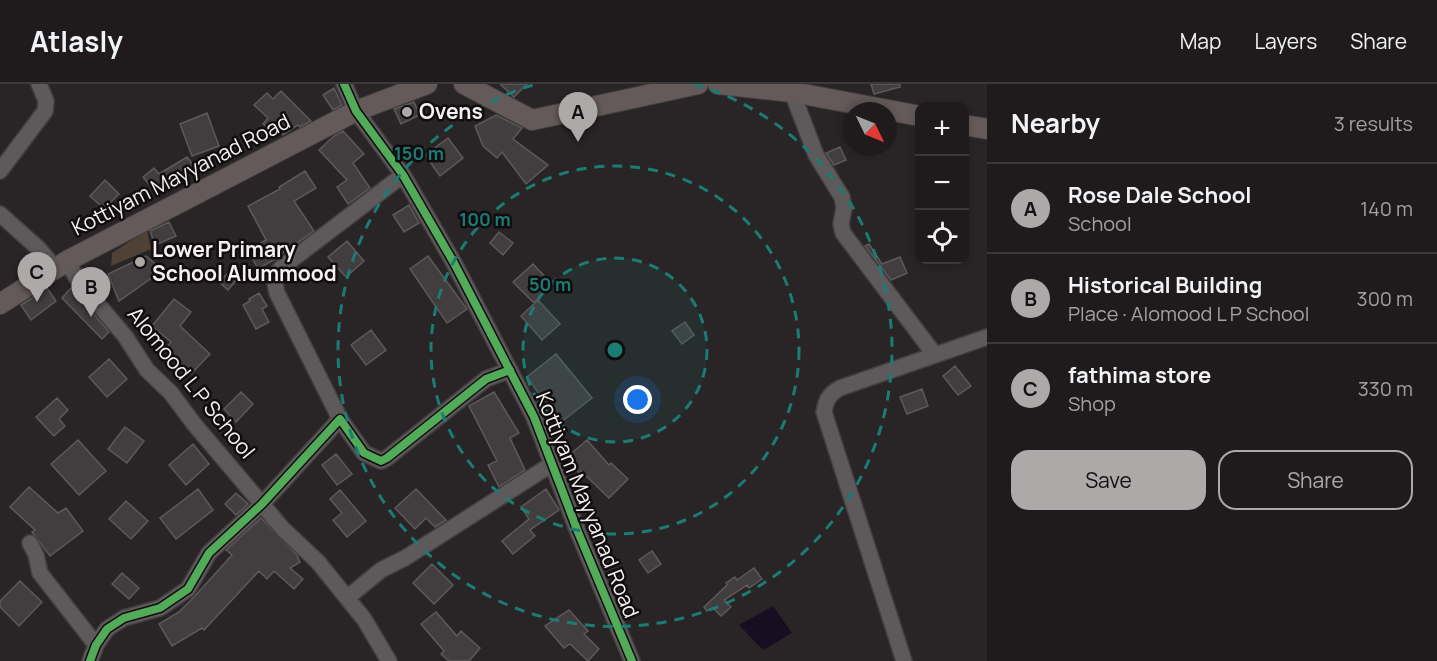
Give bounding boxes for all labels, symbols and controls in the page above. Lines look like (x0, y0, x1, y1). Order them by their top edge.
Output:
text: Atlasly (30, 22, 123, 60)
text: Map (1180, 27, 1221, 55)
text: Layers (1254, 27, 1317, 55)
text: Share (1350, 27, 1407, 55)
pin: A (558, 92, 598, 142)
place label: Ovens (419, 97, 483, 125)
north arrow (843, 102, 897, 156)
map controls (915, 102, 969, 264)
button: + (915, 102, 969, 156)
marker: Ovens (400, 105, 414, 119)
text: Nearby (1011, 105, 1100, 141)
street label: Kottiyam Mayyanad Road (67, 107, 294, 241)
text: 3 results (1334, 110, 1413, 137)
text: 150 m (394, 141, 444, 165)
button: − (915, 156, 969, 210)
text: Rose Dale School (1068, 180, 1252, 210)
text: A (1024, 195, 1037, 222)
text: 140 m (1360, 195, 1413, 222)
text: 100 m (459, 207, 511, 231)
button: locate (915, 210, 969, 264)
text: School (1068, 210, 1132, 237)
place label: Lower Primary School Alummood (152, 235, 337, 287)
pin: C (18, 252, 57, 302)
marker: Lower Primary School Alummood (133, 255, 147, 269)
pin: B (72, 268, 110, 317)
text: Historical Building (1068, 270, 1262, 300)
text: 50 m (529, 272, 571, 296)
text: B (1024, 285, 1037, 312)
text: 300 m (1357, 285, 1413, 312)
text: Place · Alomood L P School (1068, 300, 1309, 327)
street label: Alomood L P School (122, 301, 262, 464)
centre of rings (605, 340, 625, 360)
text: fathima store (1068, 360, 1211, 390)
text: C (1023, 375, 1038, 402)
text: 330 m (1358, 375, 1413, 402)
your location (623, 385, 652, 414)
street label: Kottiyam Mayyanad Road (530, 387, 646, 622)
text: Shop (1068, 390, 1116, 417)
button: Save (1011, 450, 1206, 510)
button: Share (1218, 450, 1413, 510)

